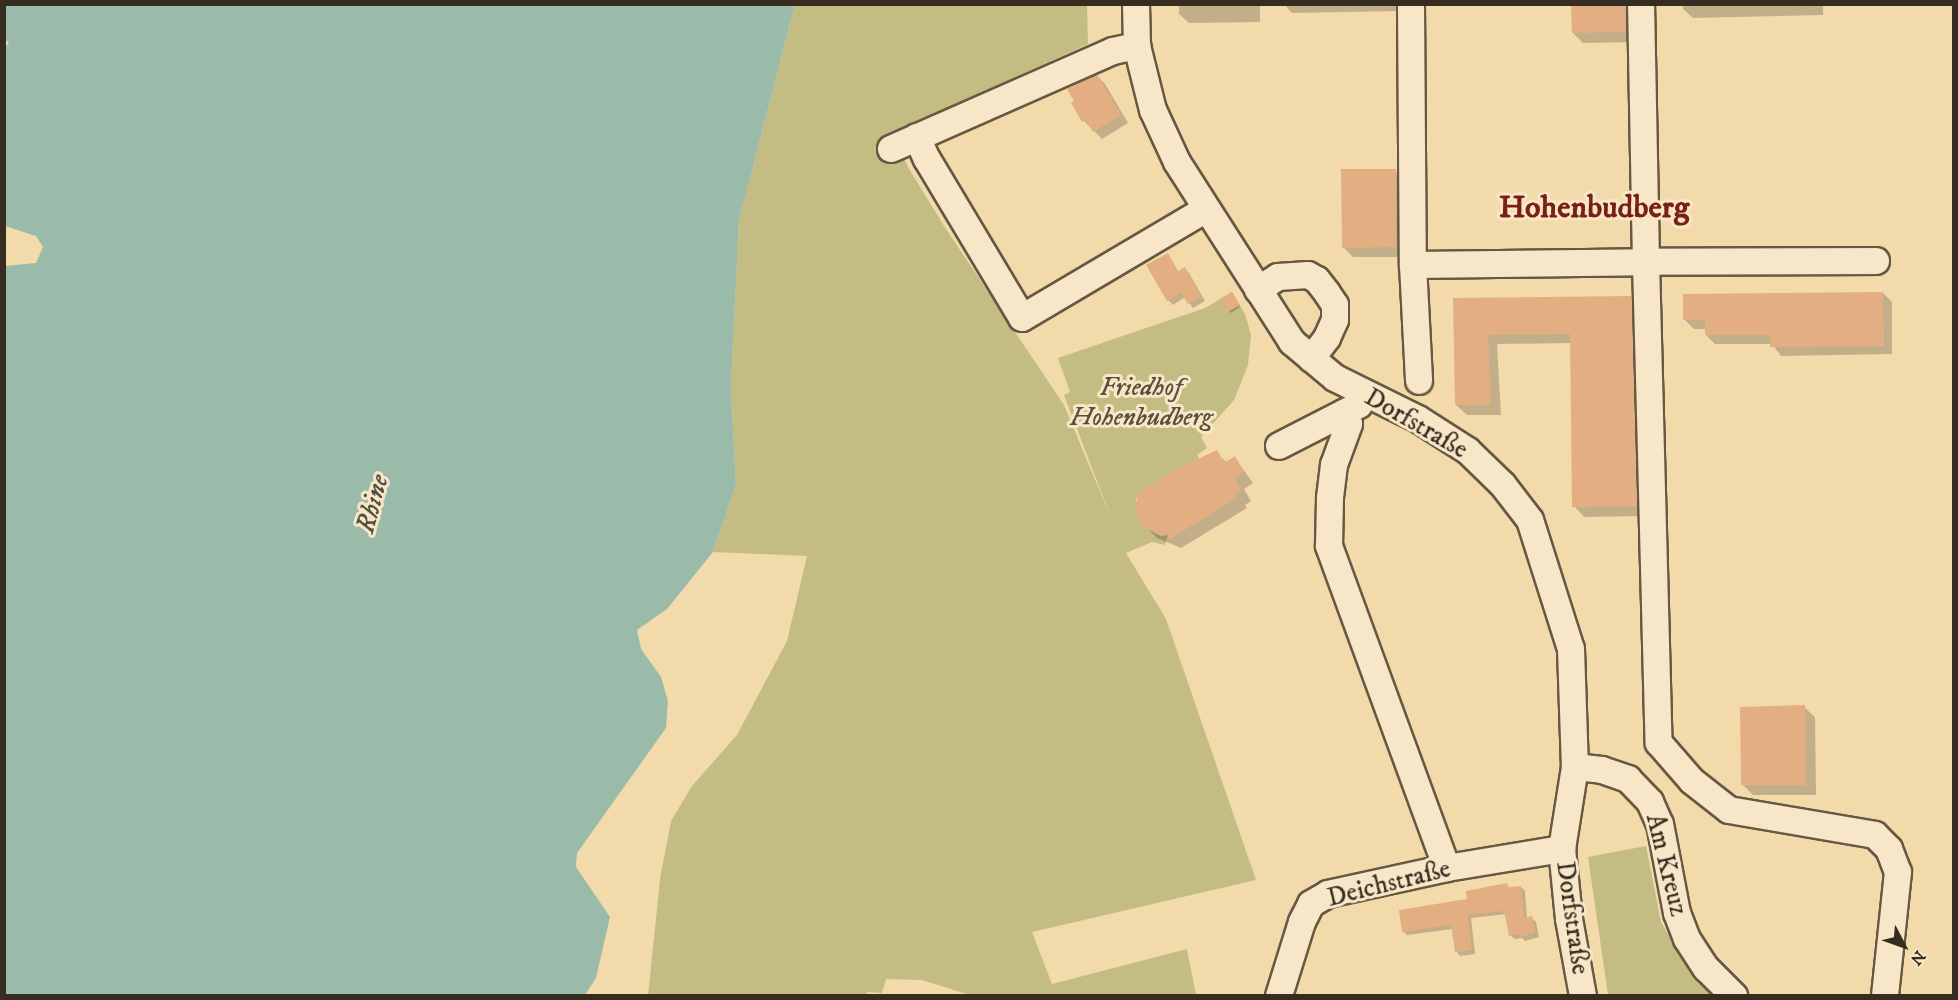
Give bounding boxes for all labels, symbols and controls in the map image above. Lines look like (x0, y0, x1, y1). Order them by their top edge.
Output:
district label: Hohenbudberg (1499, 189, 1689, 227)
park label: Friedhof Hohenbudberg (1070, 372, 1212, 434)
street label: Dorfstraße (1359, 382, 1473, 466)
water label: Rhine (350, 471, 396, 537)
street label: Am Kreuz (1638, 811, 1694, 919)
street label: Deichstraße (1324, 854, 1454, 914)
street label: Dorfstraße (1549, 859, 1595, 977)
north arrow (1874, 916, 1934, 976)
text: N (1906, 946, 1929, 969)

